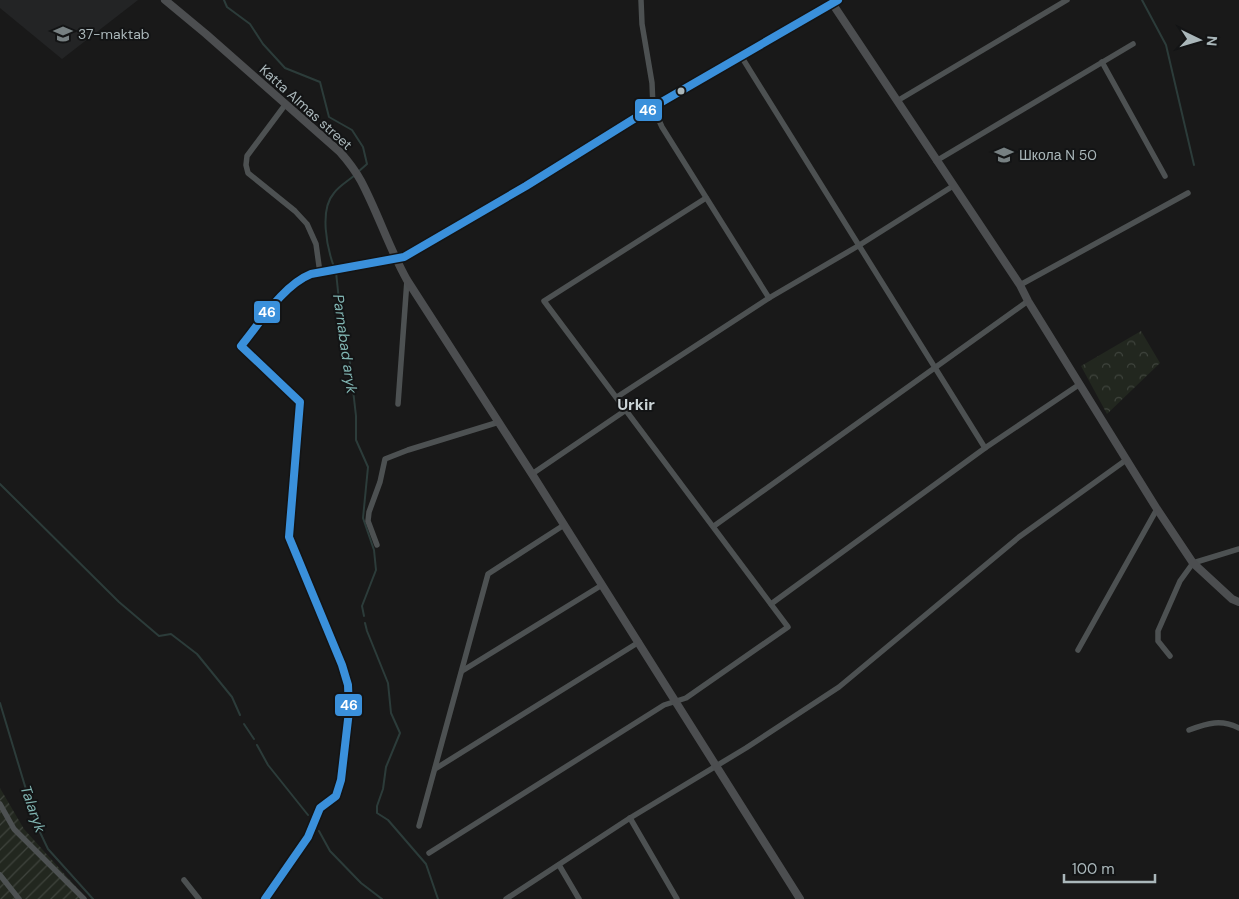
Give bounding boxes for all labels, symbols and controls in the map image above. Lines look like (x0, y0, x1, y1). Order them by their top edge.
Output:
north arrow (1174, 15, 1224, 65)
school or university icon: 37-maktab (52, 23, 74, 45)
place label: 37-maktab (78, 25, 150, 43)
text: N (1203, 35, 1221, 47)
street label: Katta Almas street (256, 60, 356, 154)
unlabelled marker (676, 86, 686, 96)
line badge: 46 (634, 98, 663, 122)
text: 46 (639, 101, 657, 119)
school or university icon: Школа N 50 (993, 144, 1015, 166)
place label: Школа N 50 (1019, 146, 1097, 164)
water label: Parnabad aryk (328, 293, 362, 395)
line badge: 46 (253, 300, 281, 324)
text: 46 (258, 303, 276, 321)
district label: Urkir (617, 394, 655, 415)
line badge: 46 (334, 693, 363, 717)
text: 46 (340, 696, 358, 714)
water label: Talaryk (16, 783, 51, 836)
scale bar (1064, 852, 1155, 884)
text: 100 m (1072, 859, 1115, 879)

